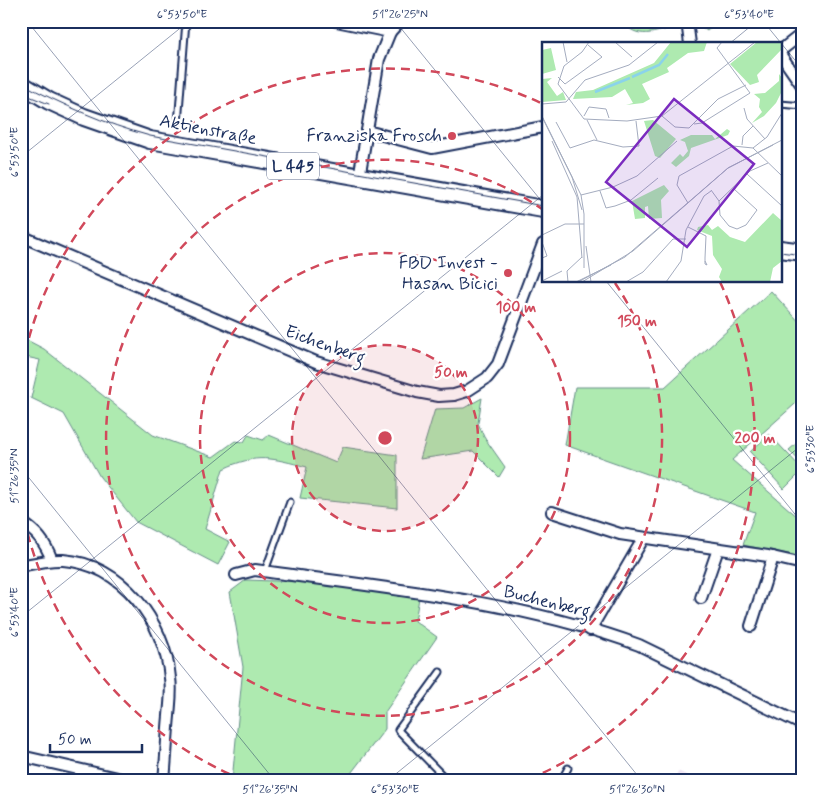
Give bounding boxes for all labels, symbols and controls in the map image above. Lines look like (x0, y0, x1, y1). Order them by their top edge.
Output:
text: 6°53'50"E (157, 7, 207, 23)
text: 51°26'25"N (372, 7, 428, 23)
text: 6°53'40"E (724, 7, 774, 23)
inset map (542, 42, 782, 282)
street label: Aktienstraße (157, 109, 259, 151)
place label: Franziska Frosch (306, 124, 442, 148)
text: 6°53'50"E (7, 127, 23, 177)
marker: Franziska Frosch (446, 130, 458, 142)
road number: L 445 (267, 153, 319, 180)
place label: FBD Invest - Hasan Bicici (399, 251, 498, 296)
marker: FBD Invest - Hasan Bicici (502, 267, 514, 279)
text: 100 m (496, 298, 536, 318)
text: 150 m (617, 312, 657, 332)
street label: Eichenberg (281, 319, 368, 372)
text: 50 m (434, 363, 468, 383)
text: 6°53'30"E (803, 425, 819, 473)
centre of rings (376, 429, 394, 447)
text: 200 m (735, 429, 776, 449)
text: 51°26'35"N (7, 448, 23, 504)
street label: Buchenberg (501, 580, 593, 626)
text: 6°53'40"E (7, 587, 23, 637)
scale bar (50, 722, 142, 754)
text: 50 m (58, 730, 92, 750)
text: 51°26'35"N (242, 782, 298, 798)
text: 6°53'30"E (371, 782, 419, 798)
text: 51°26'30"N (609, 782, 665, 798)

